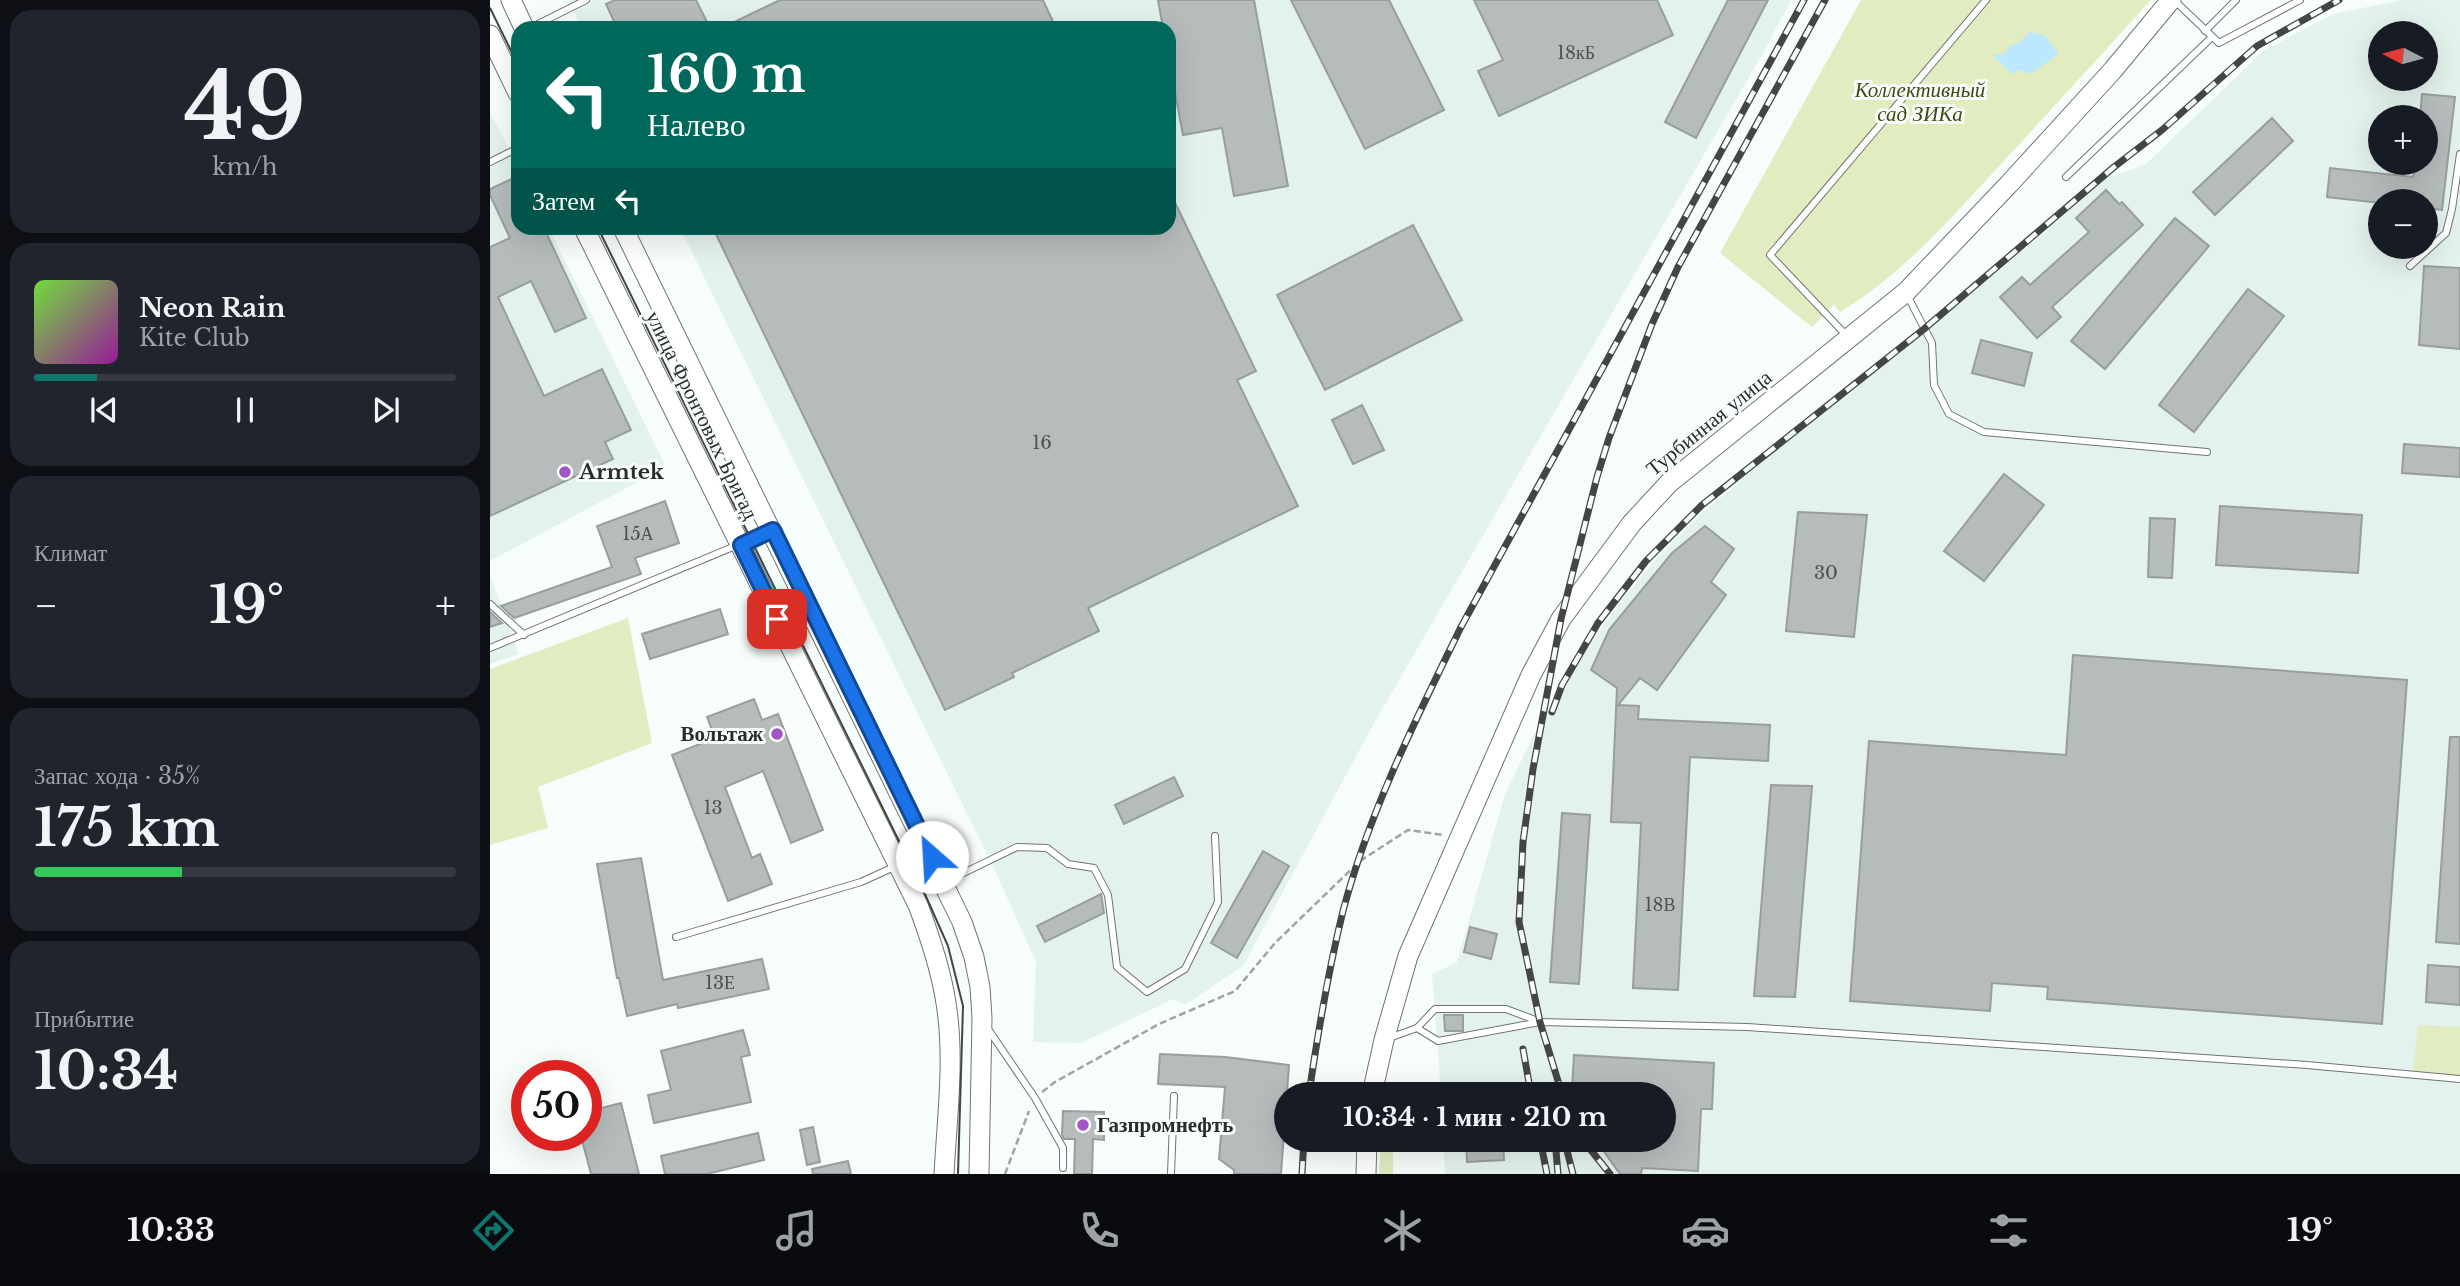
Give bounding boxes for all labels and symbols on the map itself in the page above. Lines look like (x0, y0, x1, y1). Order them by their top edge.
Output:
north arrow (2368, 21, 2438, 91)
house number: 18кБ (1557, 42, 1595, 64)
park label: Коллективный сад ЗИКа (1854, 77, 1986, 127)
street label: улица Фронтовых Бригад (640, 306, 764, 524)
street label: Турбинная улица (1641, 364, 1778, 482)
house number: 16 (1032, 432, 1052, 454)
place label: Armtek (578, 459, 665, 485)
marker: Armtek (557, 464, 573, 480)
house number: 15А (622, 523, 654, 545)
house number: 30 (1814, 562, 1838, 584)
pin (747, 589, 807, 649)
place label: Вольтаж (680, 721, 764, 747)
marker: Вольтаж (769, 726, 785, 742)
house number: 13 (703, 797, 723, 819)
position arrow (895, 820, 969, 894)
house number: 18В (1645, 894, 1675, 916)
house number: 13Е (705, 972, 735, 994)
speed limit sign: 50 (511, 1060, 602, 1151)
place label: Газпромнефть (1097, 1112, 1233, 1138)
marker: Газпромнефть (1075, 1117, 1091, 1133)

